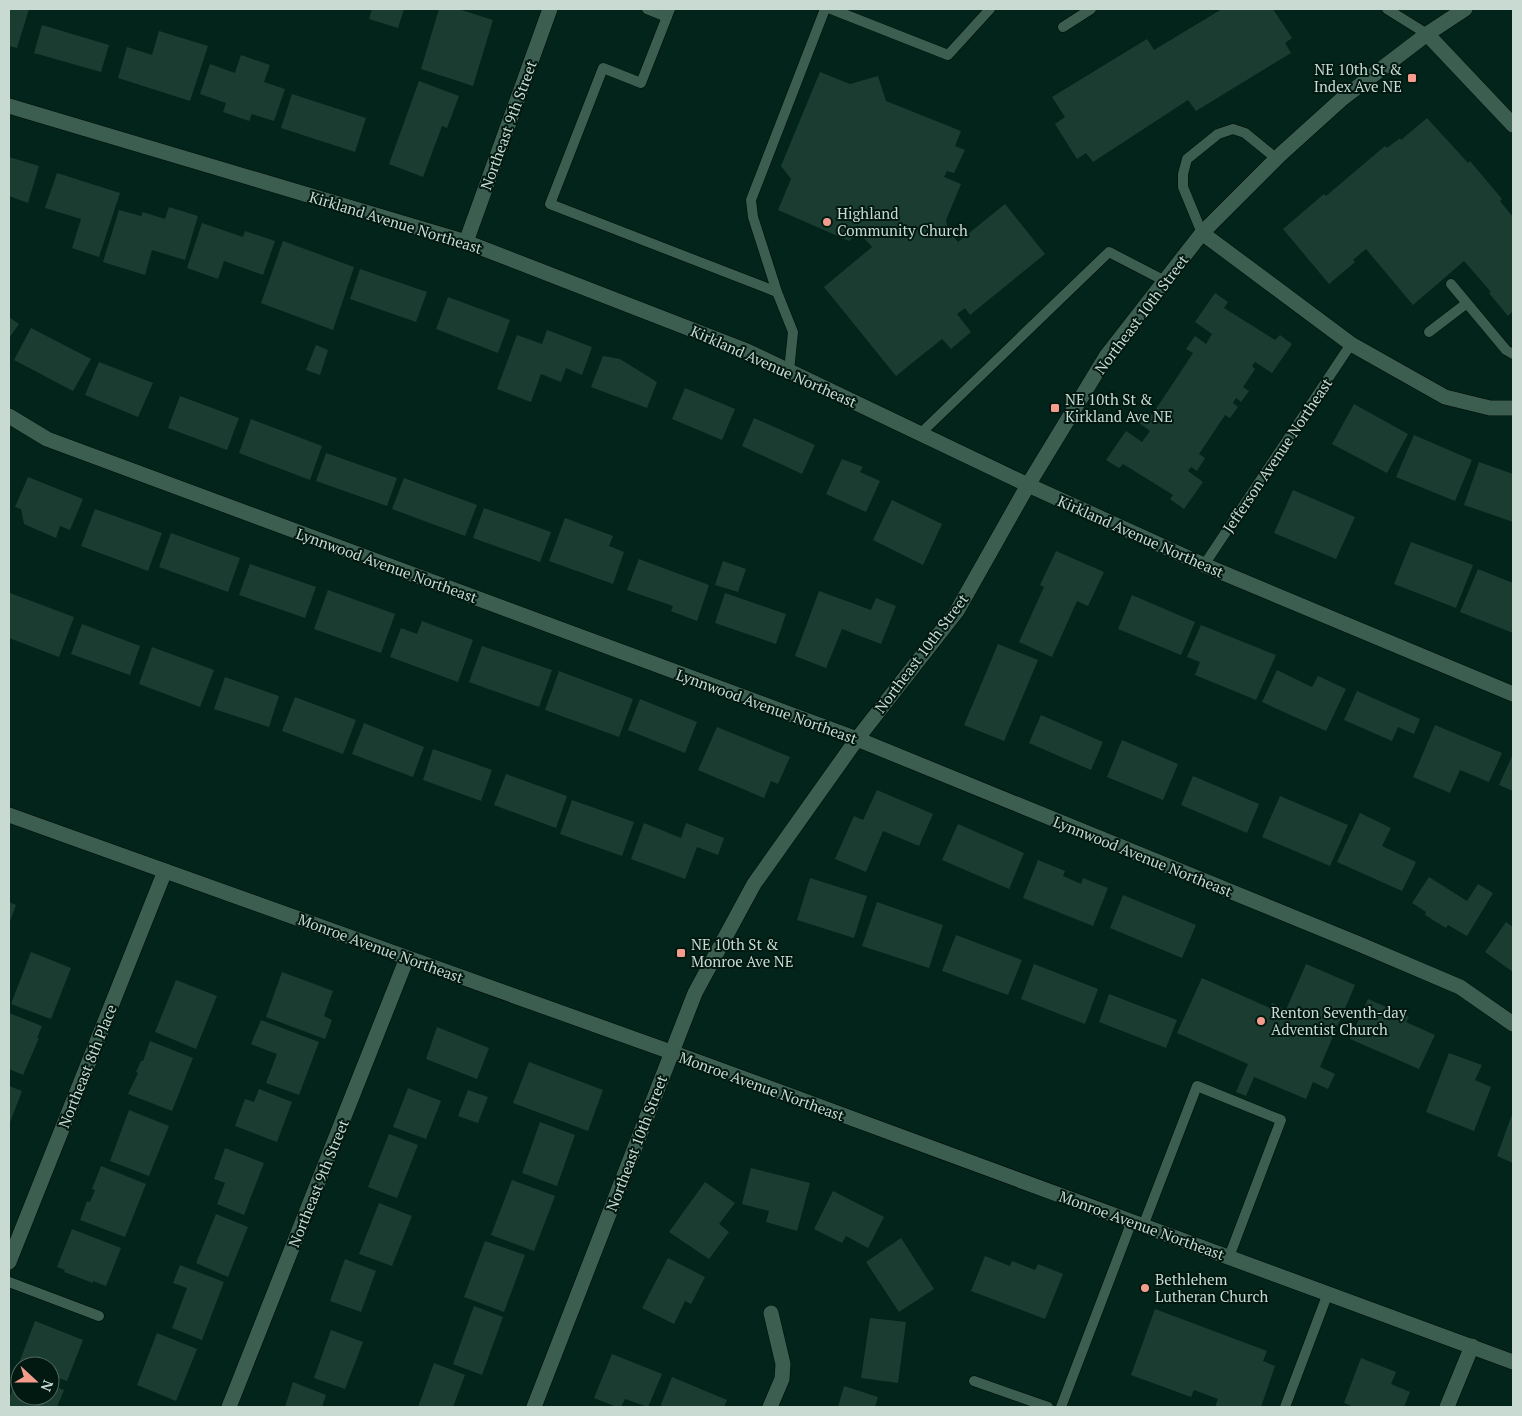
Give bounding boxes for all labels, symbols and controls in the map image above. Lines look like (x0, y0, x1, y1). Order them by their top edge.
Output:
street label: Northeast 9th Street (475, 57, 541, 192)
place label: NE 10th St & Index Ave NE (1314, 59, 1402, 96)
marker: NE 10th St & Index Ave NE (1406, 72, 1418, 84)
street label: Kirkland Avenue Northeast (307, 186, 485, 258)
place label: Highland Community Church (837, 203, 968, 240)
marker: Highland Community Church (821, 216, 833, 228)
street label: Northeast 10th Street (1090, 250, 1193, 378)
street label: Kirkland Avenue Northeast (688, 320, 861, 412)
street label: Jefferson Avenue Northeast (1218, 373, 1337, 536)
place label: NE 10th St & Kirkland Ave NE (1065, 389, 1173, 426)
marker: NE 10th St & Kirkland Ave NE (1049, 402, 1061, 414)
street label: Kirkland Avenue Northeast (1055, 490, 1228, 582)
street label: Lynnwood Avenue Northeast (294, 523, 481, 607)
street label: Northeast 10th Street (870, 589, 973, 717)
street label: Lynnwood Avenue Northeast (674, 664, 861, 748)
street label: Lynnwood Avenue Northeast (1051, 811, 1236, 901)
street label: Monroe Avenue Northeast (296, 909, 467, 987)
place label: NE 10th St & Monroe Ave NE (691, 934, 794, 971)
marker: NE 10th St & Monroe Ave NE (675, 947, 687, 959)
street label: Northeast 8th Place (53, 1001, 121, 1131)
place label: Renton Seventh-day Adventist Church (1271, 1002, 1407, 1039)
marker: Renton Seventh-day Adventist Church (1255, 1015, 1267, 1027)
street label: Monroe Avenue Northeast (677, 1047, 848, 1125)
street label: Northeast 10th Street (601, 1072, 671, 1214)
street label: Northeast 9th Street (283, 1116, 353, 1250)
street label: Monroe Avenue Northeast (1057, 1186, 1228, 1264)
place label: Bethlehem Lutheran Church (1155, 1269, 1268, 1306)
marker: Bethlehem Lutheran Church (1139, 1282, 1151, 1294)
north arrow (10, 1356, 60, 1406)
text: N (37, 1377, 58, 1395)

